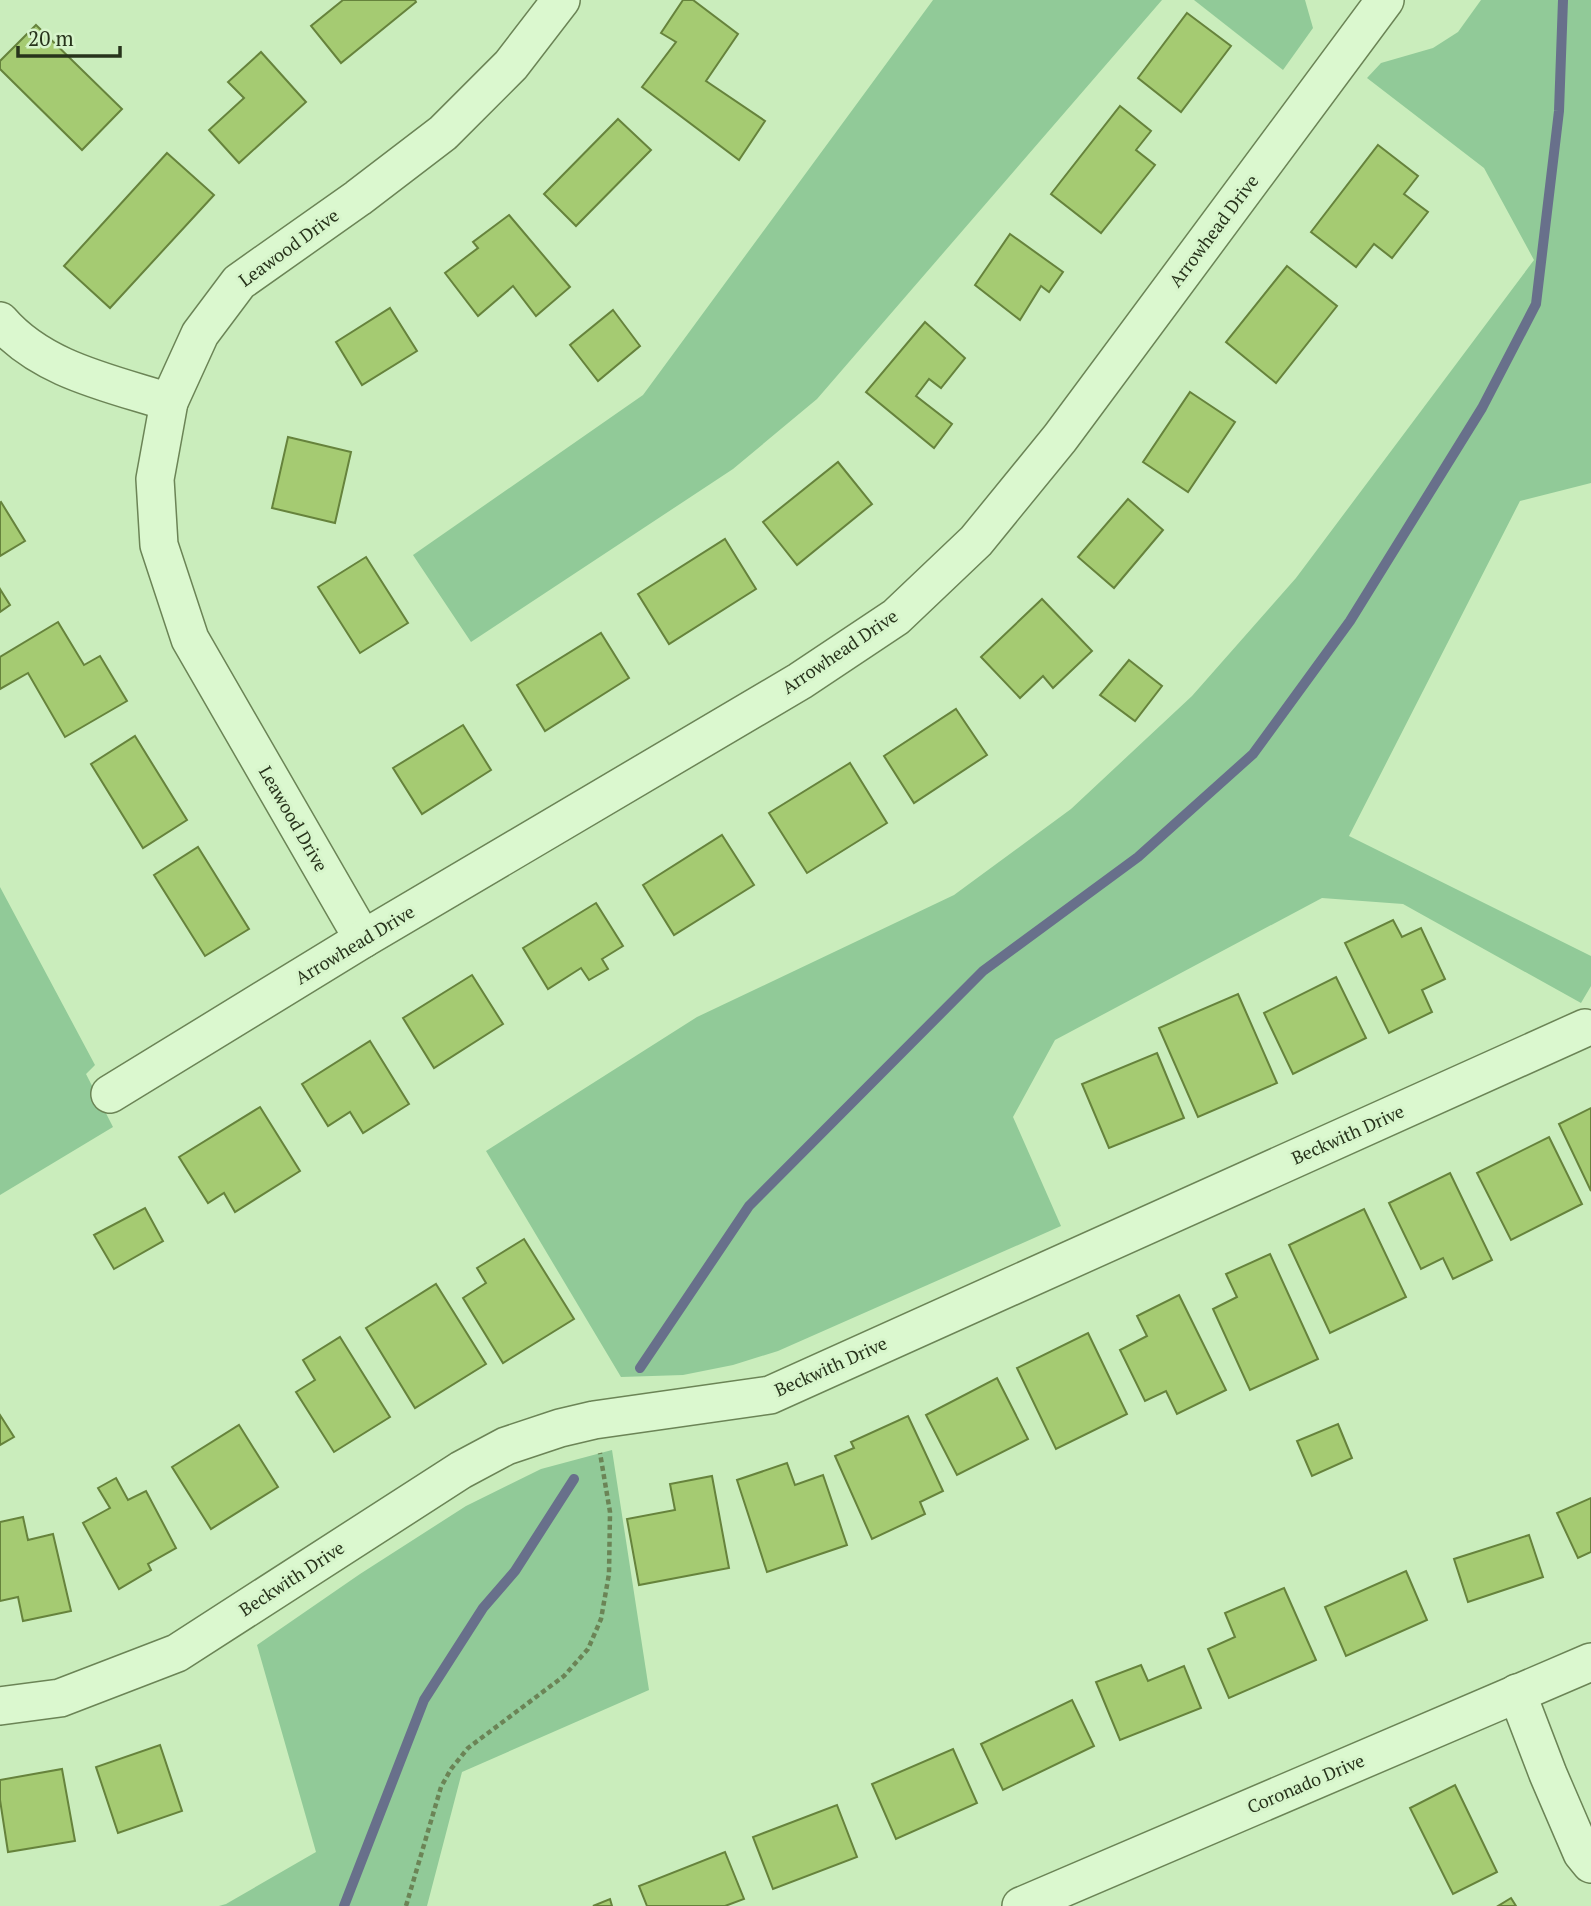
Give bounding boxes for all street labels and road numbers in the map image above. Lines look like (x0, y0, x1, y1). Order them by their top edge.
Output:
street label: Arrowhead Drive (1163, 169, 1263, 292)
street label: Leawood Drive (234, 203, 343, 292)
street label: Arrowhead Drive (777, 603, 902, 699)
street label: Leawood Drive (254, 761, 334, 876)
street label: Arrowhead Drive (290, 899, 419, 989)
street label: Beckwith Drive (1288, 1099, 1408, 1170)
street label: Beckwith Drive (771, 1331, 891, 1402)
street label: Beckwith Drive (234, 1535, 349, 1621)
street label: Coronado Drive (1243, 1748, 1368, 1819)

